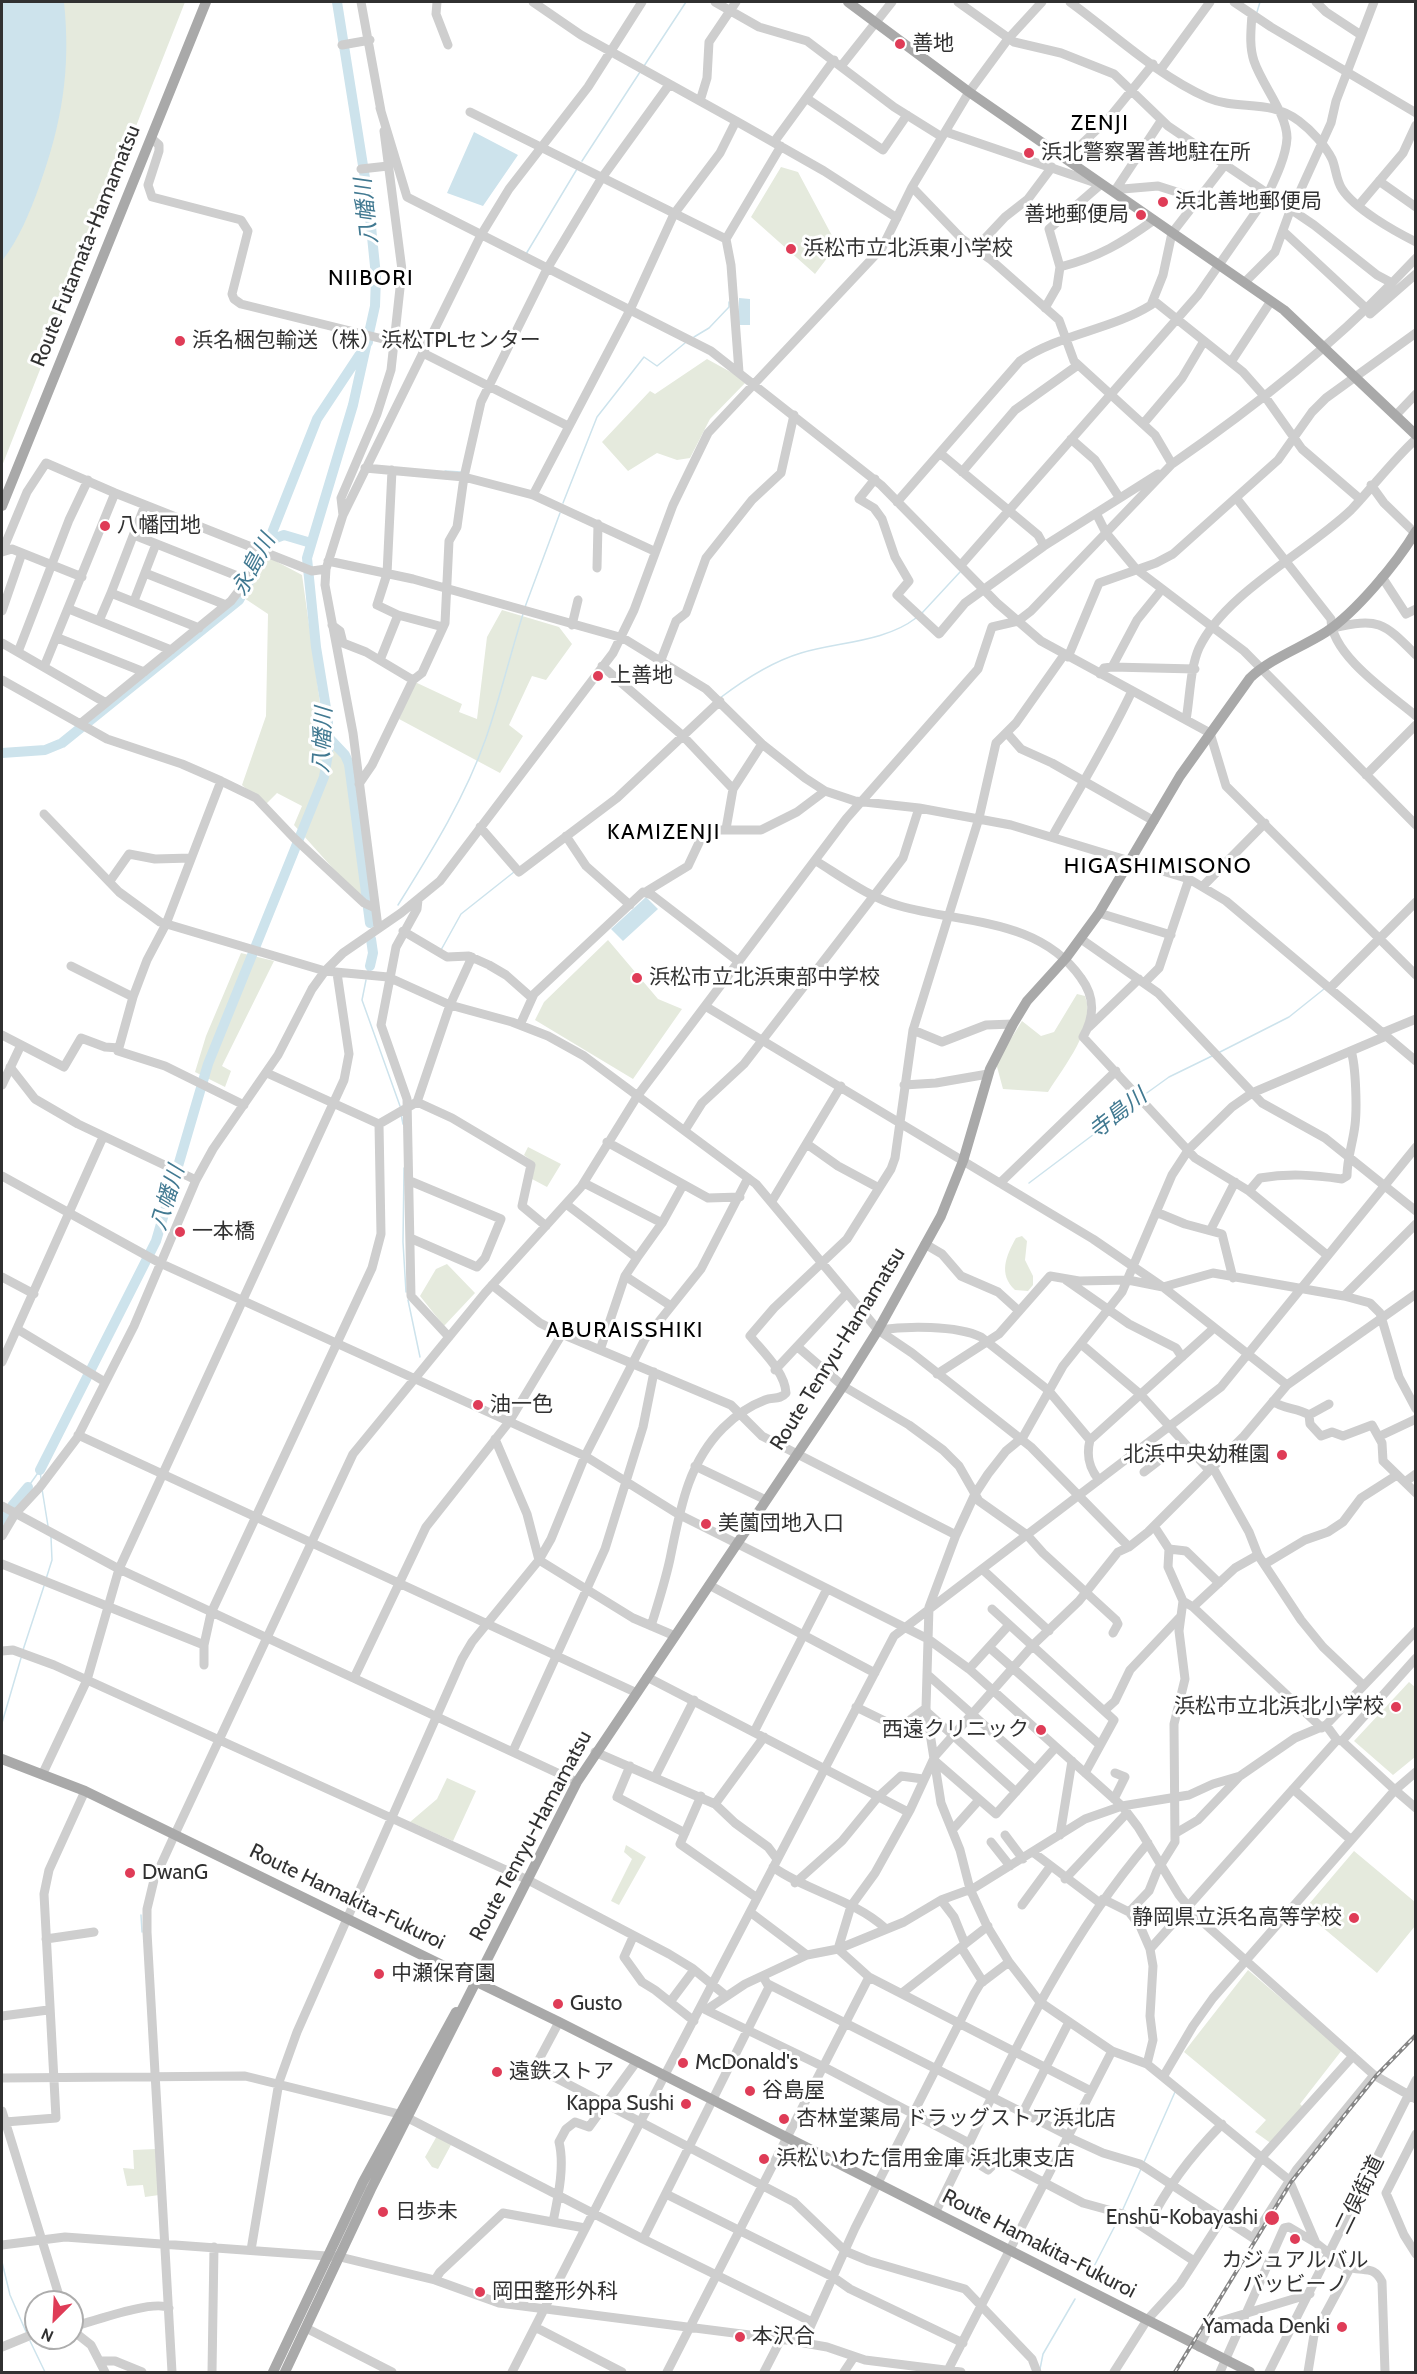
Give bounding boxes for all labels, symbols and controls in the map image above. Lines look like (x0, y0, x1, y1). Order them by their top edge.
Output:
place label: 善地 (912, 31, 954, 57)
marker: 善地 (893, 37, 907, 51)
district label: ZENJI (1071, 111, 1129, 137)
street label: Route Futamata-Hamamatsu (26, 122, 146, 370)
place label: 浜北警察署善地駐在所 (1041, 140, 1251, 166)
marker: 浜北警察署善地駐在所 (1022, 146, 1036, 160)
water label: 八幡川 (350, 177, 384, 245)
place label: 浜北善地郵便局 (1175, 189, 1322, 215)
marker: 浜北善地郵便局 (1156, 195, 1170, 209)
place label: 善地郵便局 (1024, 202, 1129, 228)
marker: 善地郵便局 (1134, 208, 1148, 222)
place label: 浜松市立北浜東小学校 (803, 236, 1013, 262)
marker: 浜松市立北浜東小学校 (784, 242, 798, 256)
district label: NIIBORI (328, 266, 414, 292)
place label: 浜名梱包輸送（株）浜松TPLセンター (192, 328, 541, 354)
marker: 浜名梱包輸送（株）浜松TPLセンター (173, 334, 187, 348)
place label: 八幡団地 (117, 513, 201, 539)
marker: 八幡団地 (98, 519, 112, 533)
water label: 永島川 (227, 530, 281, 600)
place label: 上善地 (610, 663, 673, 689)
marker: 上善地 (591, 669, 605, 683)
water label: 八幡川 (308, 706, 338, 774)
district label: KAMIZENJI (607, 820, 721, 846)
district label: HIGASHIMISONO (1064, 854, 1252, 880)
place label: 浜松市立北浜東部中学校 (649, 965, 880, 991)
marker: 浜松市立北浜東部中学校 (630, 971, 644, 985)
water label: 寺島川 (1084, 1083, 1152, 1145)
water label: 八幡川 (146, 1163, 190, 1233)
place label: 一本橋 (192, 1219, 255, 1245)
marker: 一本橋 (173, 1225, 187, 1239)
street label: Route Tenryu-Hamamatsu (765, 1243, 911, 1455)
district label: ABURAISSHIKI (546, 1318, 704, 1344)
place label: 油一色 (490, 1392, 553, 1418)
marker: 油一色 (471, 1398, 485, 1412)
place label: 北浜中央幼稚園 (1123, 1442, 1270, 1468)
marker: 北浜中央幼稚園 (1275, 1448, 1289, 1462)
place label: 美薗団地入口 (718, 1511, 844, 1537)
marker: 美薗団地入口 (699, 1517, 713, 1531)
place label: 浜松市立北浜北小学校 (1174, 1694, 1384, 1720)
marker: 浜松市立北浜北小学校 (1389, 1700, 1403, 1714)
place label: 西遠クリニック (882, 1717, 1029, 1743)
marker: 西遠クリニック (1034, 1723, 1048, 1737)
street label: Route Tenryu-Hamamatsu (465, 1726, 597, 1946)
street label: Route Hamakita-Fukuroi (245, 1839, 449, 1955)
place label: DwanG (142, 1860, 208, 1886)
marker: DwanG (123, 1866, 137, 1880)
place label: 静岡県立浜名高等学校 (1132, 1905, 1342, 1931)
marker: 静岡県立浜名高等学校 (1347, 1911, 1361, 1925)
place label: 中瀬保育園 (391, 1961, 496, 1987)
marker: 中瀬保育園 (372, 1967, 386, 1981)
place label: Gusto (570, 1991, 622, 2017)
marker: Gusto (551, 1997, 565, 2011)
place label: McDonald's (695, 2050, 798, 2076)
marker: McDonald's (676, 2056, 690, 2070)
place label: 遠鉄ストア (509, 2059, 614, 2085)
marker: 遠鉄ストア (490, 2065, 504, 2079)
place label: 谷島屋 (762, 2078, 825, 2104)
marker: 谷島屋 (743, 2084, 757, 2098)
place label: Kappa Sushi (566, 2091, 674, 2117)
marker: Kappa Sushi (679, 2097, 693, 2111)
place label: 杏林堂薬局 ドラッグストア浜北店 (796, 2106, 1116, 2132)
marker: 杏林堂薬局 ドラッグストア浜北店 (777, 2112, 791, 2126)
place label: 浜松いわた信用金庫 浜北東支店 (776, 2146, 1075, 2172)
marker: 浜松いわた信用金庫 浜北東支店 (757, 2152, 771, 2166)
street label: 二俣街道 (1330, 2152, 1390, 2238)
street label: Route Hamakita-Fukuroi (938, 2184, 1140, 2304)
place label: 日歩未 (395, 2199, 458, 2225)
marker: 日歩未 (376, 2205, 390, 2219)
place label: Enshū-Kobayashi (1106, 2205, 1258, 2231)
marker: Enshū-Kobayashi (1263, 2209, 1281, 2227)
marker: カジュアルバル バッビーノ (1288, 2232, 1302, 2246)
place label: カジュアルバル バッビーノ (1222, 2248, 1368, 2298)
place label: 岡田整形外科 (492, 2279, 618, 2305)
marker: 岡田整形外科 (473, 2285, 487, 2299)
north arrow (24, 2290, 84, 2350)
place label: Yamada Denki (1203, 2314, 1330, 2340)
marker: Yamada Denki (1335, 2320, 1349, 2334)
text: N (38, 2324, 56, 2346)
place label: 本沢合 (752, 2324, 815, 2350)
marker: 本沢合 (733, 2330, 747, 2344)

